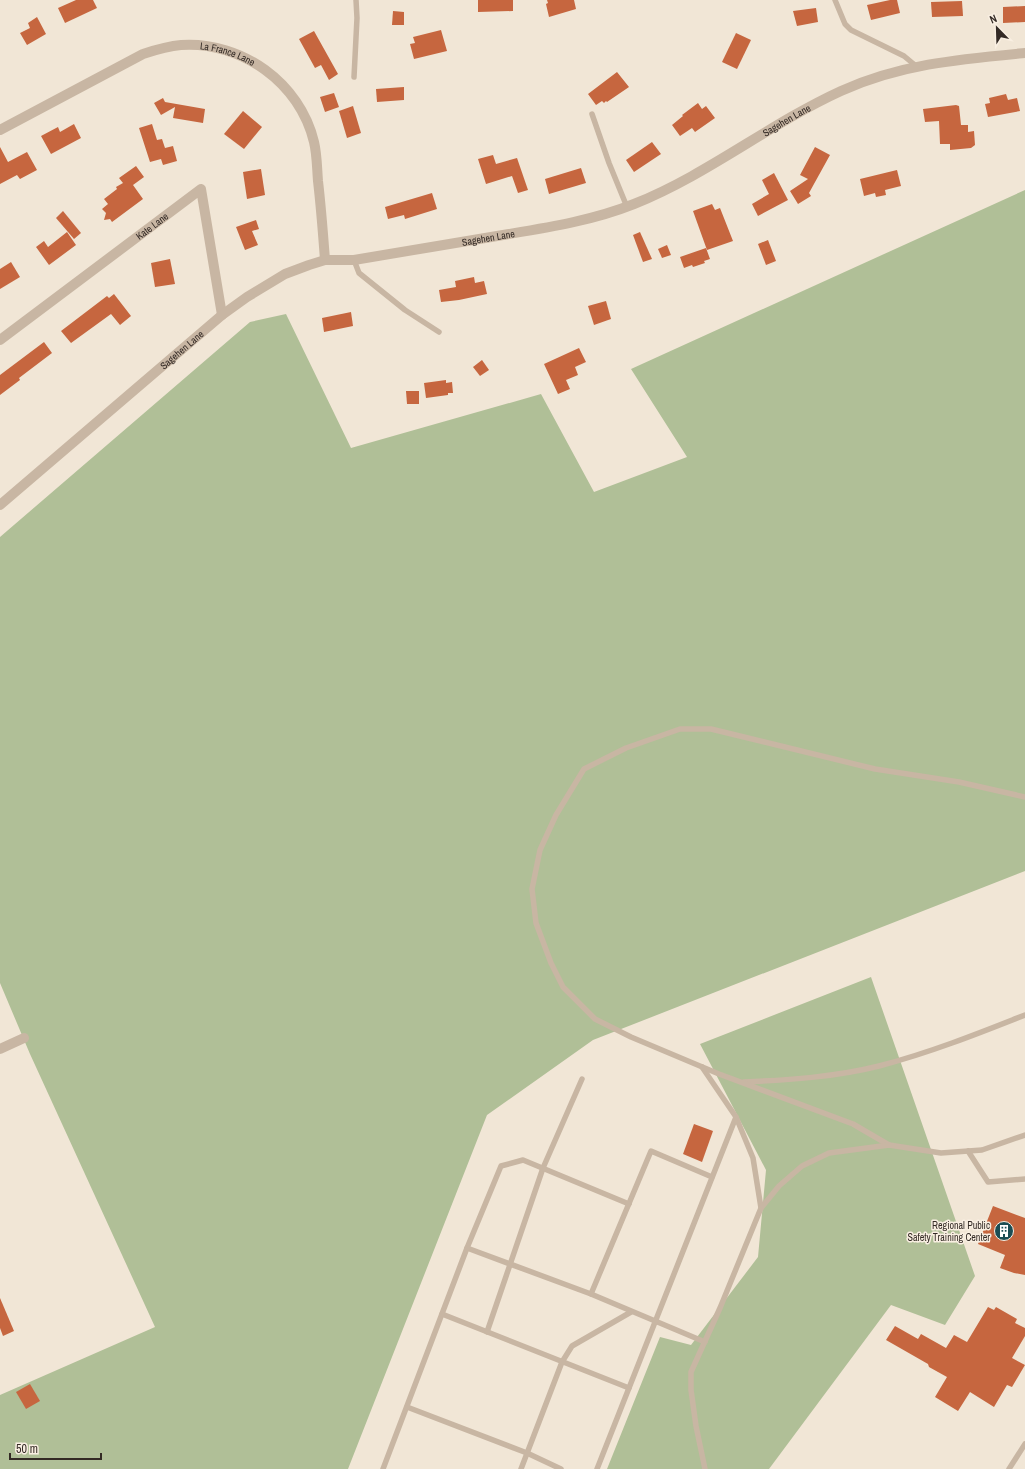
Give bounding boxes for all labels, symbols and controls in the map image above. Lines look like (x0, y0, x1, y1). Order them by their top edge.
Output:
north arrow (977, 8, 1017, 48)
text: N (987, 11, 999, 27)
street label: La France Lane (199, 39, 258, 69)
street label: Sagehen Lane (760, 101, 813, 139)
street label: Kate Lane (133, 209, 171, 242)
street label: Sagehen Lane (461, 227, 516, 248)
street label: Sagehen Lane (157, 327, 206, 372)
place label: Regional Public Safety Training Center (907, 1219, 990, 1244)
building icon: Regional Public Safety Training Center (993, 1220, 1015, 1242)
scale bar (10, 1435, 101, 1461)
text: 50 m (16, 1441, 38, 1457)

